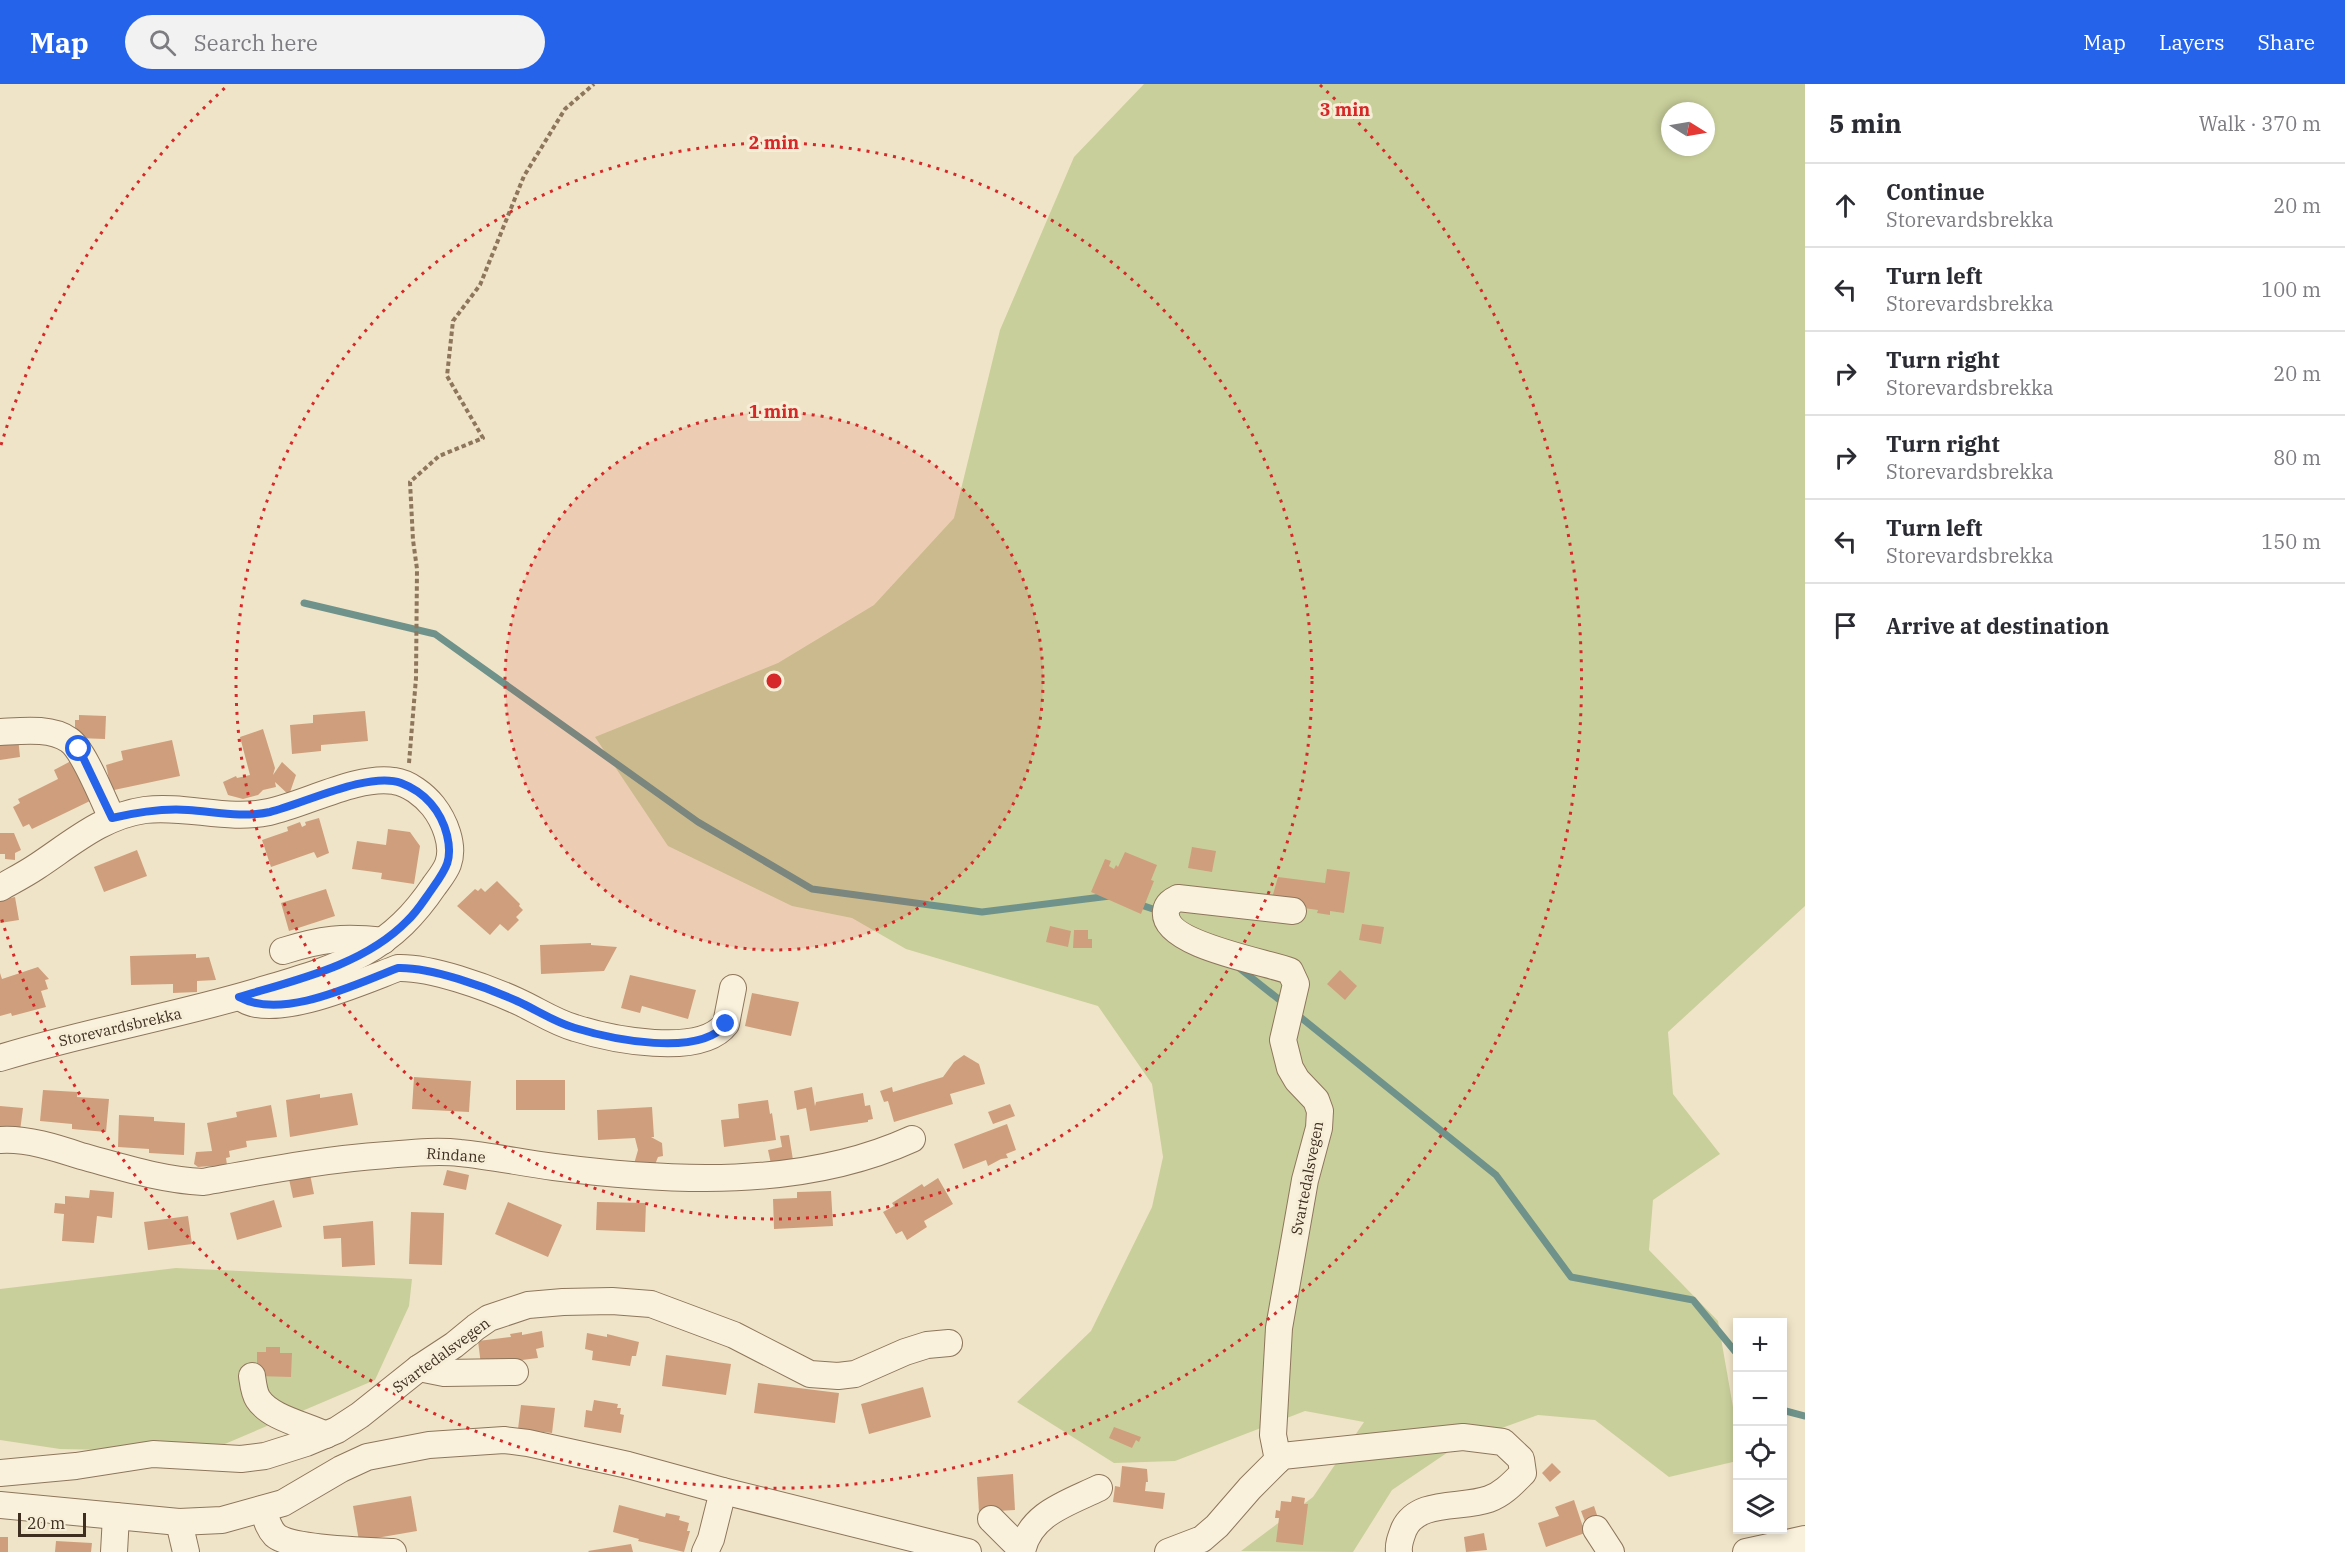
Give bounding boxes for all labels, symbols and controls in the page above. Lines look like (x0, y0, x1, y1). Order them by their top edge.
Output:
search box (125, 15, 545, 69)
text: Map (30, 24, 89, 61)
icon: search (146, 26, 179, 59)
text: Search here (194, 28, 318, 57)
text: Map (2083, 28, 2126, 56)
text: Layers (2159, 28, 2225, 56)
text: Share (2258, 28, 2315, 56)
text: 3 min (1320, 98, 1370, 121)
north arrow (1661, 102, 1715, 156)
text: 5 min (1829, 106, 1902, 140)
text: Walk · 370 m (2199, 110, 2321, 137)
text: 2 min (749, 131, 799, 154)
text: Continue (1886, 177, 1985, 206)
icon: ahead (1829, 189, 1862, 222)
text: 20 m (2273, 192, 2321, 219)
text: Storevardsbrekka (1886, 206, 2054, 233)
text: Turn left (1886, 261, 1982, 290)
icon: left (1829, 273, 1862, 306)
text: 100 m (2261, 276, 2321, 303)
text: Storevardsbrekka (1886, 290, 2054, 317)
text: Turn right (1886, 345, 2000, 374)
icon: right (1829, 357, 1862, 390)
text: 20 m (2273, 360, 2321, 387)
text: Storevardsbrekka (1886, 374, 2054, 401)
text: 1 min (749, 400, 799, 423)
text: Turn right (1886, 429, 2000, 458)
icon: right (1829, 441, 1862, 474)
text: 80 m (2273, 444, 2321, 471)
text: Storevardsbrekka (1886, 458, 2054, 485)
text: Turn left (1886, 513, 1982, 542)
icon: left (1829, 525, 1862, 558)
text: 150 m (2261, 528, 2321, 555)
text: Storevardsbrekka (1886, 542, 2054, 569)
icon: arrive (1829, 609, 1862, 642)
text: Arrive at destination (1886, 611, 2109, 640)
centre of rings (764, 671, 784, 691)
route start (65, 735, 91, 761)
street label: Storevardsbrekka (57, 1004, 183, 1050)
route end (712, 1010, 738, 1036)
street label: Svartedalsvegen (1287, 1119, 1327, 1237)
street label: Rindane (426, 1143, 486, 1167)
street label: Svartedalsvegen (389, 1313, 494, 1397)
map controls (1733, 1318, 1787, 1534)
button: + (1733, 1318, 1787, 1372)
button: − (1733, 1372, 1787, 1426)
button: locate (1733, 1426, 1787, 1480)
button: layers (1733, 1480, 1787, 1534)
scale bar (18, 1510, 86, 1538)
text: 20 m (27, 1513, 65, 1533)

